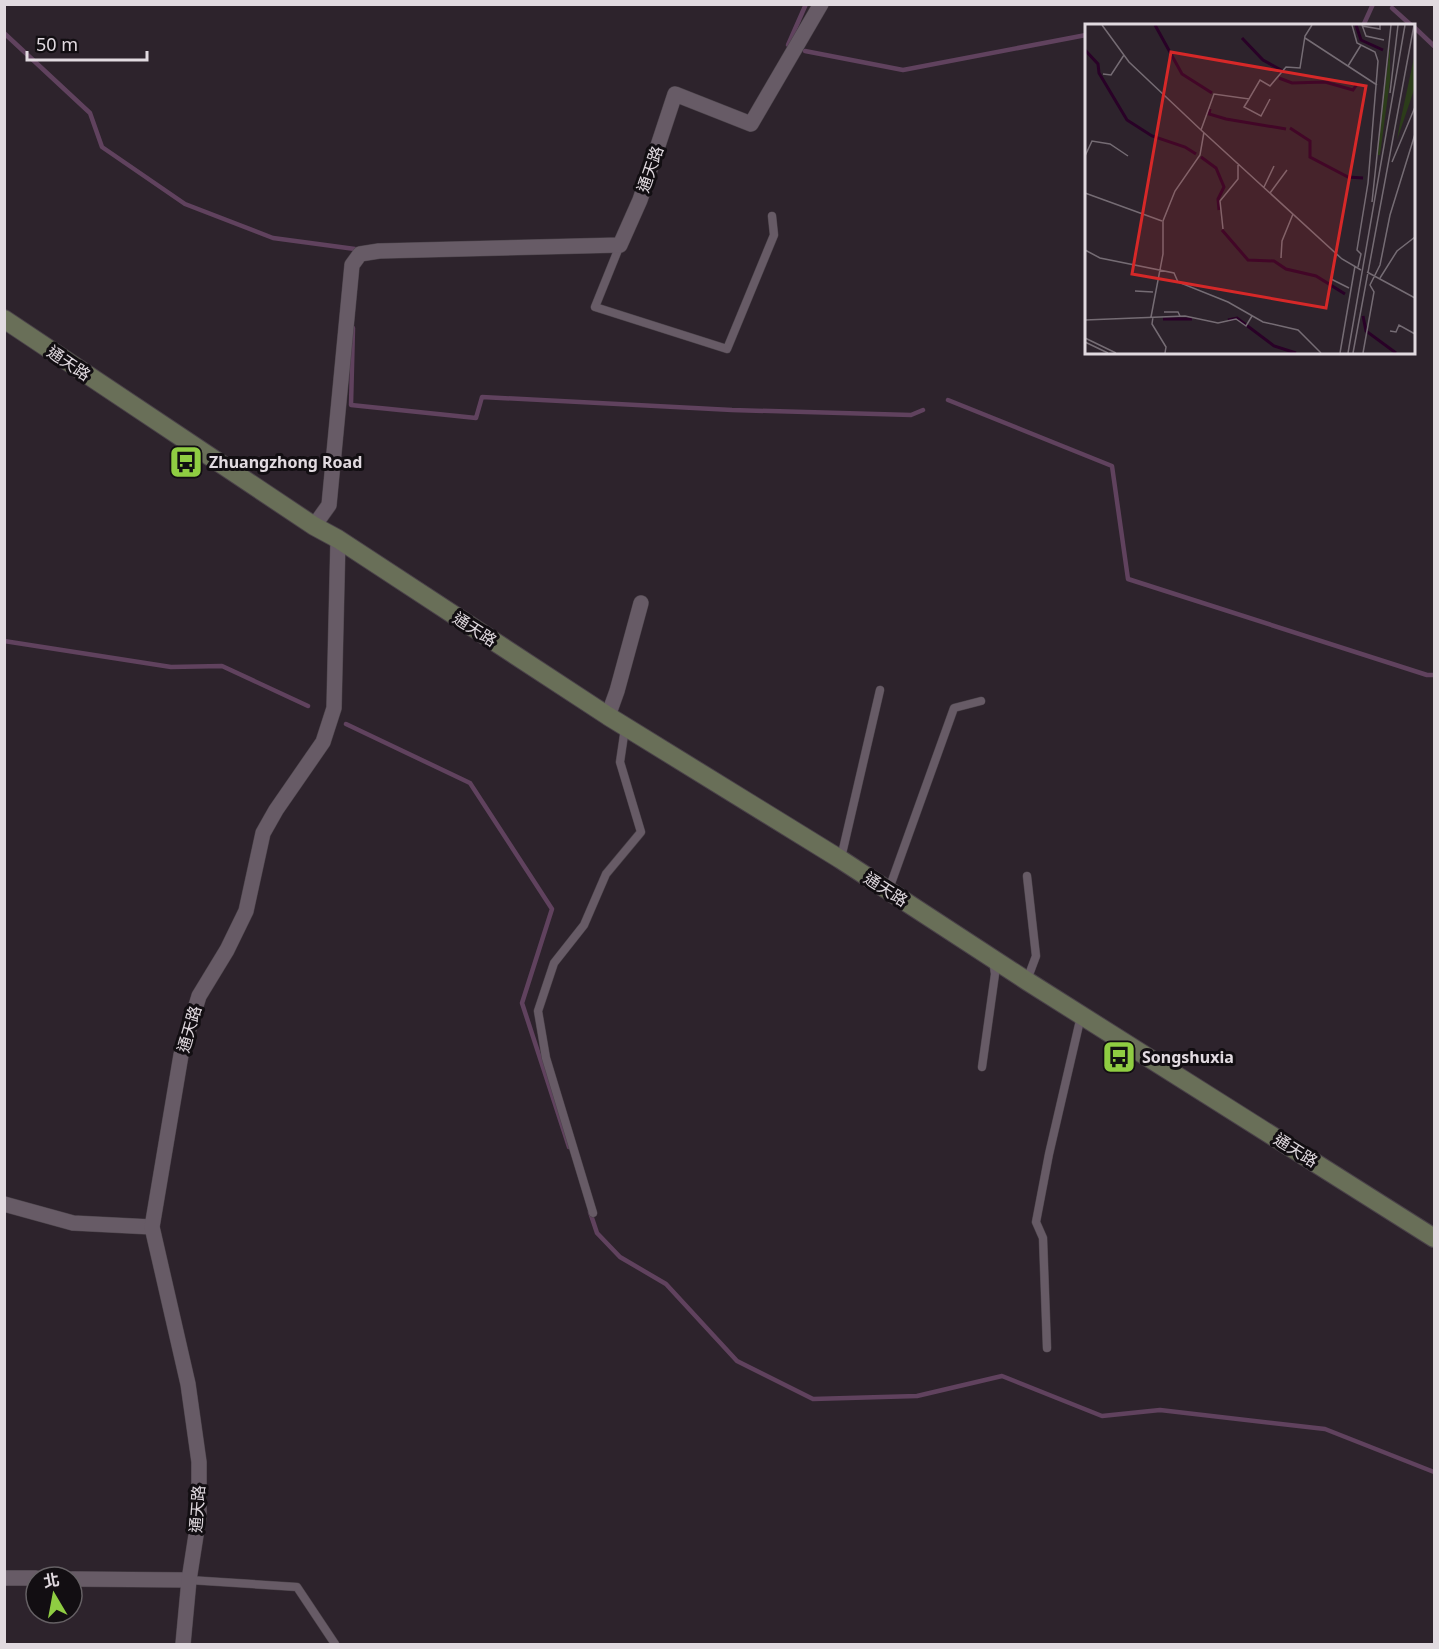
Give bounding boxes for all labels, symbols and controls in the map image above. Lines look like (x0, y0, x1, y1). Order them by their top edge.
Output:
scale bar (27, 24, 147, 62)
inset map (1085, 24, 1415, 354)
text: 50 m (36, 32, 78, 56)
street label: 通天路 (632, 143, 668, 195)
street label: 通天路 (43, 340, 95, 386)
bus stop icon: Zhuangzhong Road (168, 444, 204, 480)
place label: Zhuangzhong Road (209, 451, 362, 473)
street label: 通天路 (449, 607, 501, 651)
street label: 通天路 (860, 867, 912, 911)
street label: 通天路 (172, 1003, 206, 1055)
bus stop icon: Songshuxia (1101, 1039, 1137, 1075)
place label: Songshuxia (1142, 1046, 1234, 1068)
street label: 通天路 (1270, 1128, 1322, 1172)
street label: 通天路 (184, 1484, 210, 1534)
north arrow (24, 1565, 84, 1625)
text: 北 (42, 1568, 61, 1592)

